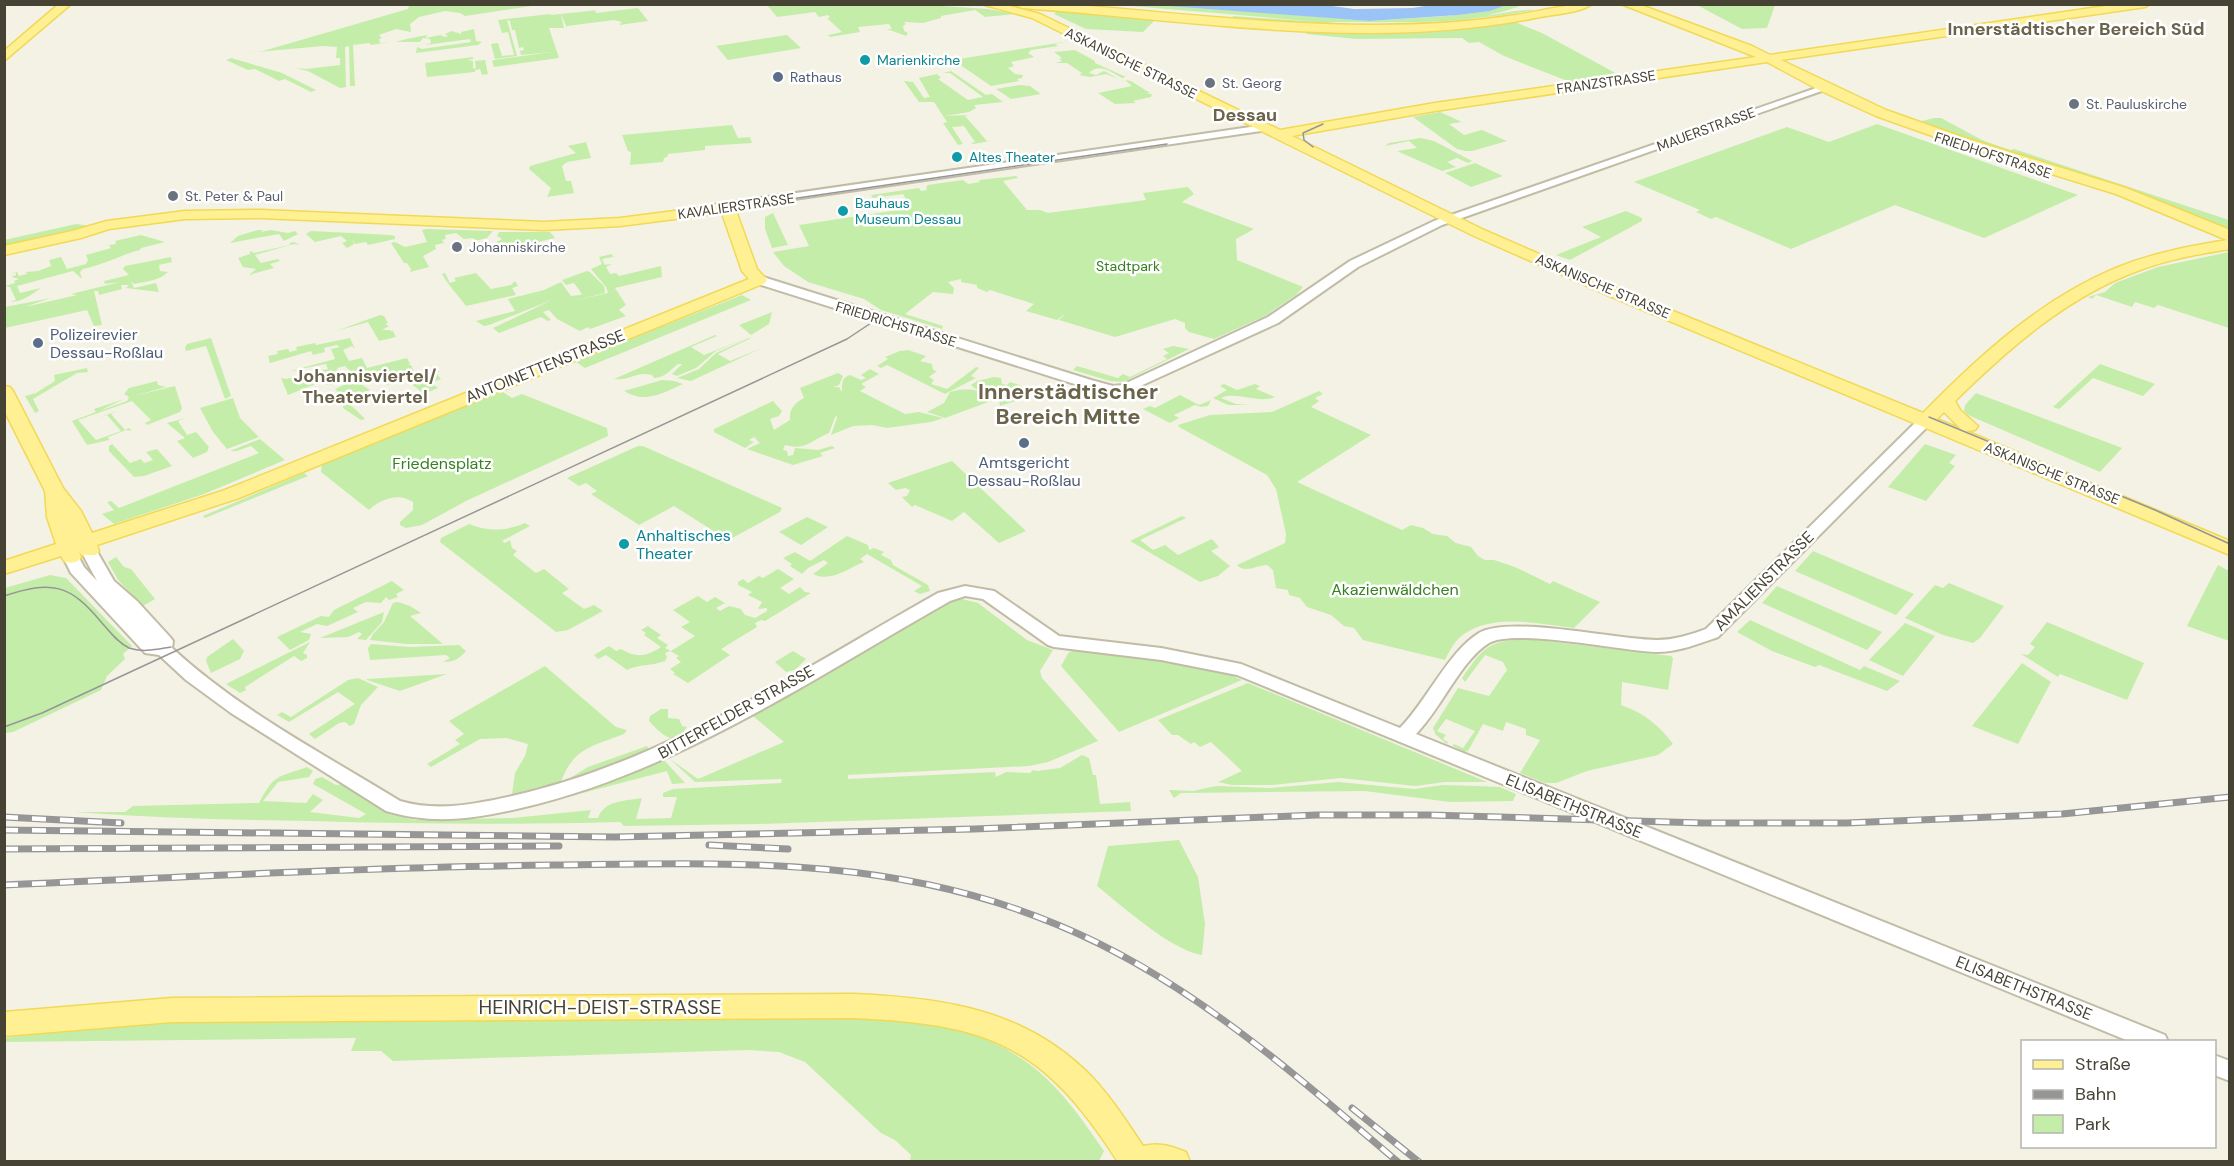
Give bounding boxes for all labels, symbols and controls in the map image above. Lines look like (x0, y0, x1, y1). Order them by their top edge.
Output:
district label: Innerstädtischer Bereich Süd (1948, 17, 2204, 41)
street label: ASKANISCHE STRASSE (1062, 23, 1200, 103)
place label: Marienkirche (877, 51, 960, 69)
marker: Marienkirche (858, 53, 872, 67)
street label: FRANZSTRASSE (1555, 66, 1657, 98)
place label: Rathaus (790, 68, 842, 86)
marker: Rathaus (771, 70, 785, 84)
place label: St. Georg (1222, 74, 1282, 92)
marker: St. Georg (1203, 76, 1217, 90)
place label: St. Pauluskirche (2086, 95, 2187, 113)
marker: St. Pauluskirche (2067, 97, 2081, 111)
district label: Dessau (1213, 103, 1277, 127)
street label: MAUERSTRASSE (1654, 103, 1758, 155)
street label: FRIEDHOFSTRASSE (1932, 128, 2054, 182)
place label: Altes Theater (969, 148, 1055, 166)
marker: Altes Theater (950, 150, 964, 164)
place label: St. Peter & Paul (185, 187, 283, 205)
marker: St. Peter & Paul (166, 189, 180, 203)
street label: KAVALIERSTRASSE (676, 189, 796, 223)
place label: Bauhaus Museum Dessau (855, 194, 961, 228)
marker: Bauhaus Museum Dessau (836, 204, 850, 218)
place label: Johanniskirche (469, 238, 566, 256)
marker: Johanniskirche (450, 240, 464, 254)
street label: ASKANISCHE STRASSE (1533, 249, 1673, 323)
park label: Stadtpark (1096, 257, 1160, 275)
street label: FRIEDRICHSTRASSE (833, 297, 959, 351)
place label: Polizeirevier Dessau-Roßlau (50, 324, 163, 363)
street label: ANTOINETTENSTRASSE (462, 324, 628, 408)
marker: Polizeirevier Dessau-Roßlau (31, 336, 45, 350)
district label: Johannisviertel/ Theaterviertel (294, 364, 437, 409)
district label: Innerstädtischer Bereich Mitte (978, 377, 1158, 431)
marker: Amtsgericht Dessau-Roßlau (1017, 436, 1031, 450)
street label: ASKANISCHE STRASSE (1982, 438, 2123, 508)
place label: Amtsgericht Dessau-Roßlau (967, 452, 1081, 491)
park label: Friedensplatz (392, 453, 492, 474)
place label: Anhaltisches Theater (636, 525, 731, 564)
street label: AMALIENSTRASSE (1710, 527, 1818, 635)
marker: Anhaltisches Theater (617, 537, 631, 551)
park label: Akazienwäldchen (1331, 579, 1459, 600)
street label: BITTERFELDER STRASSE (654, 660, 818, 764)
street label: ELISABETHSTRASSE (1503, 769, 1645, 843)
street label: ELISABETHSTRASSE (1953, 951, 2095, 1025)
street label: HEINRICH-DEIST-STRASSE (479, 994, 721, 1020)
legend (2021, 1040, 2216, 1148)
text: Straße (2075, 1052, 2131, 1076)
text: Bahn (2075, 1082, 2116, 1106)
text: Park (2075, 1112, 2111, 1136)

